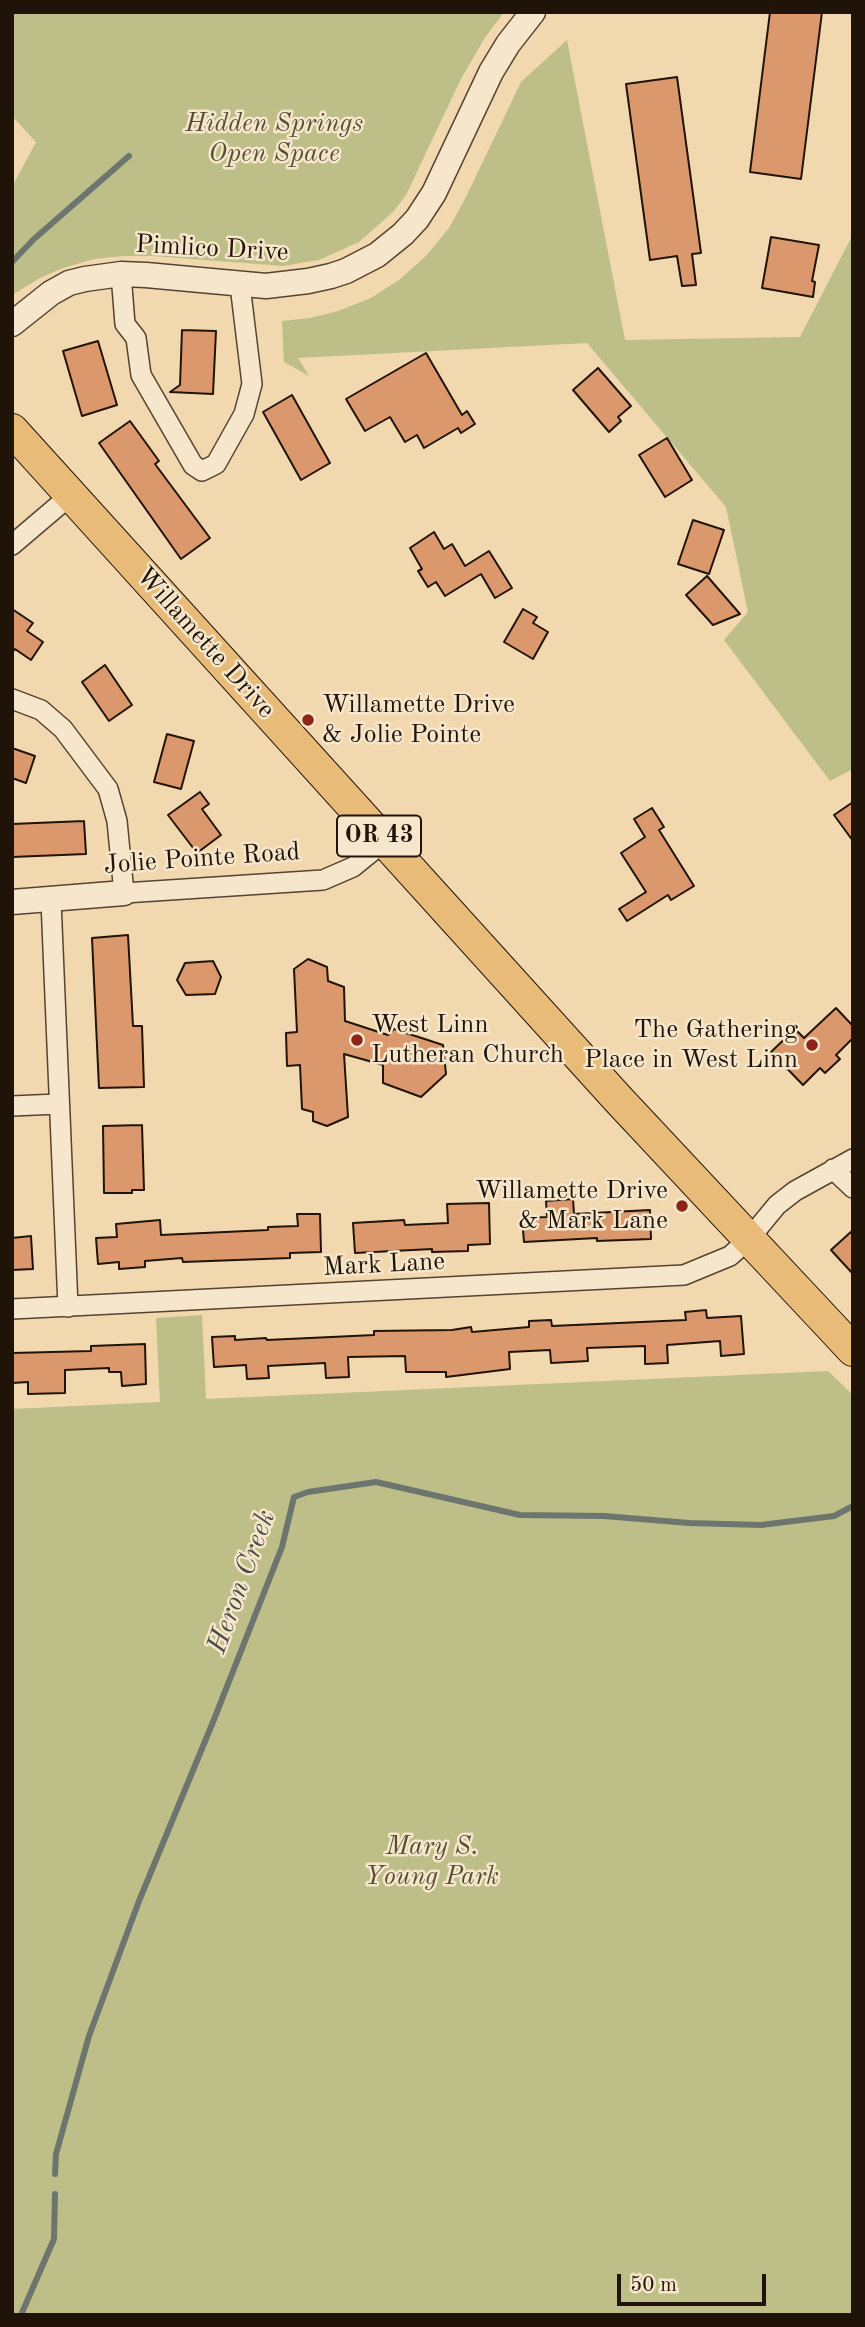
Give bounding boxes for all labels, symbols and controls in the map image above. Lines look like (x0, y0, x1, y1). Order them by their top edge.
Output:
park label: Hidden Springs Open Space (185, 108, 363, 170)
street label: Pimlico Drive (135, 229, 289, 269)
street label: Willamette Drive (129, 561, 281, 725)
place label: Willamette Drive & Jolie Pointe (322, 689, 515, 750)
marker: Willamette Drive & Jolie Pointe (300, 712, 316, 728)
road number: OR 43 (337, 816, 421, 856)
street label: Jolie Pointe Road (103, 837, 301, 881)
place label: West Linn Lutheran Church (371, 1009, 564, 1070)
place label: The Gathering Place in West Linn (584, 1014, 798, 1076)
marker: West Linn Lutheran Church (349, 1032, 365, 1048)
marker: The Gathering Place in West Linn (804, 1037, 820, 1053)
place label: Willamette Drive & Mark Lane (475, 1175, 668, 1236)
marker: Willamette Drive & Mark Lane (674, 1198, 690, 1214)
street label: Mark Lane (322, 1246, 446, 1284)
water label: Heron Creek (201, 1506, 283, 1658)
park label: Mary S. Young Park (365, 1831, 499, 1892)
scale bar (620, 2260, 769, 2304)
text: 50 m (630, 2275, 677, 2296)

